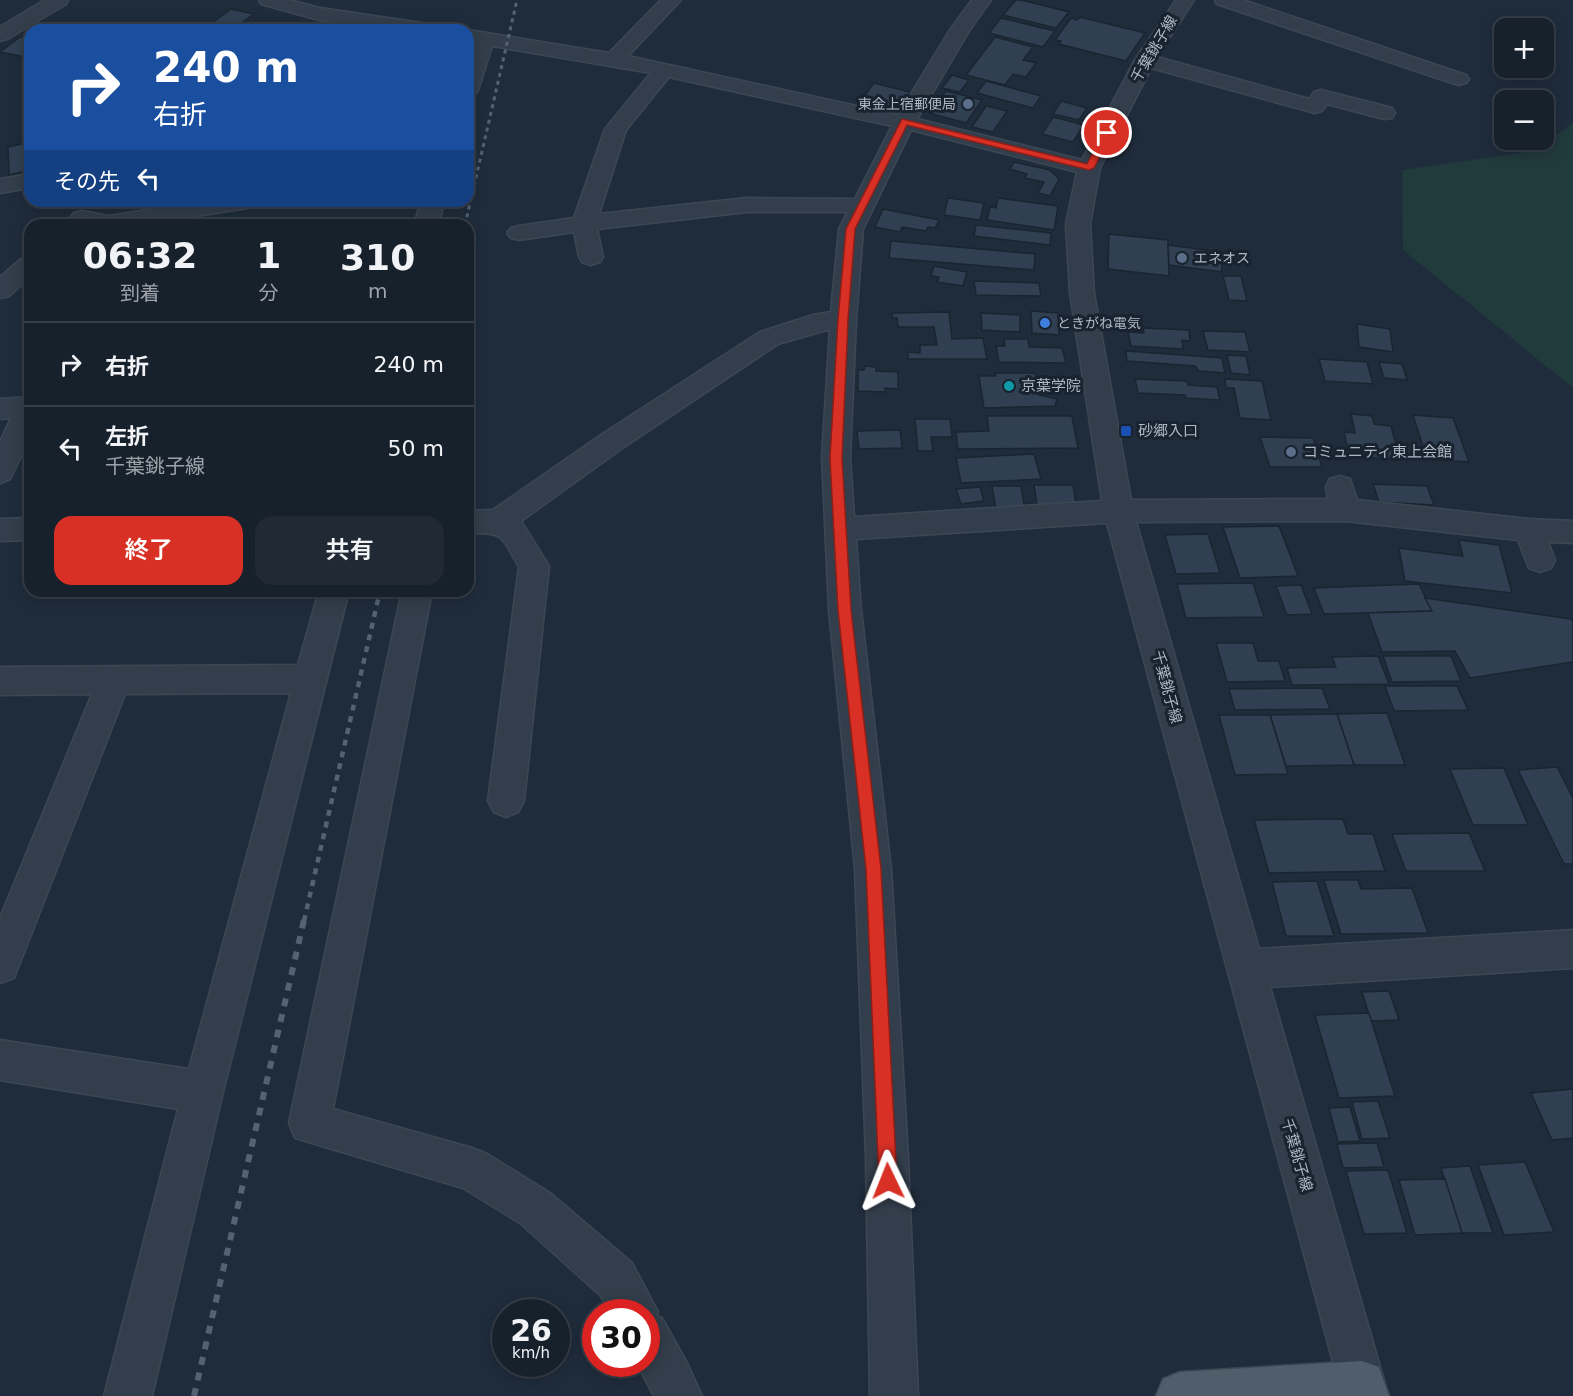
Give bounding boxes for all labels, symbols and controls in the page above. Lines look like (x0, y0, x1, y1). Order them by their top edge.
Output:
street label: 千葉銚子線 (1127, 12, 1181, 86)
map controls (1494, 18, 1554, 150)
button: + (1494, 18, 1554, 78)
text: 240 m (153, 43, 299, 92)
icon: right (54, 48, 132, 126)
button: − (1494, 90, 1554, 150)
place label: 東金上宿郵便局 (858, 96, 956, 112)
marker: 東金上宿郵便局 (961, 97, 975, 111)
text: 右折 (153, 99, 207, 130)
pin (1081, 107, 1132, 158)
icon: arrive (1090, 116, 1123, 149)
icon: left (132, 162, 165, 195)
text: その先 (54, 169, 120, 194)
text: 06:32 (83, 235, 197, 276)
text: 1 (256, 235, 281, 276)
text: 310 (340, 237, 415, 278)
place label: エネオス (1194, 250, 1250, 266)
marker: エネオス (1175, 251, 1189, 265)
text: m (368, 279, 387, 303)
text: 到着 (120, 281, 160, 305)
text: 分 (259, 281, 279, 305)
place label: ときがね電気 (1057, 315, 1141, 331)
marker: ときがね電気 (1038, 316, 1052, 330)
icon: right (54, 348, 87, 381)
text: 240 m (374, 352, 444, 377)
text: 右折 (105, 354, 149, 379)
place label: 京葉学院 (1021, 377, 1081, 395)
marker: 京葉学院 (1002, 379, 1016, 393)
place label: 砂郷入口 (1138, 422, 1198, 440)
text: 左折 (105, 424, 149, 449)
marker: 砂郷入口 (1119, 424, 1133, 438)
icon: left (54, 432, 87, 465)
text: 50 m (388, 436, 444, 461)
place label: コミュニティ東上会館 (1303, 443, 1452, 461)
marker: コミュニティ東上会館 (1284, 445, 1298, 459)
text: 千葉銚子線 (105, 454, 205, 478)
button: 終了 (54, 516, 243, 585)
button: 共有 (255, 516, 444, 585)
street label: 千葉銚子線 (1149, 648, 1185, 726)
street label: 千葉銚子線 (1278, 1116, 1316, 1194)
position arrow (856, 1149, 920, 1213)
speed limit sign: 30 (582, 1299, 660, 1377)
text: 26 (510, 1313, 552, 1348)
text: km/h (512, 1344, 550, 1362)

